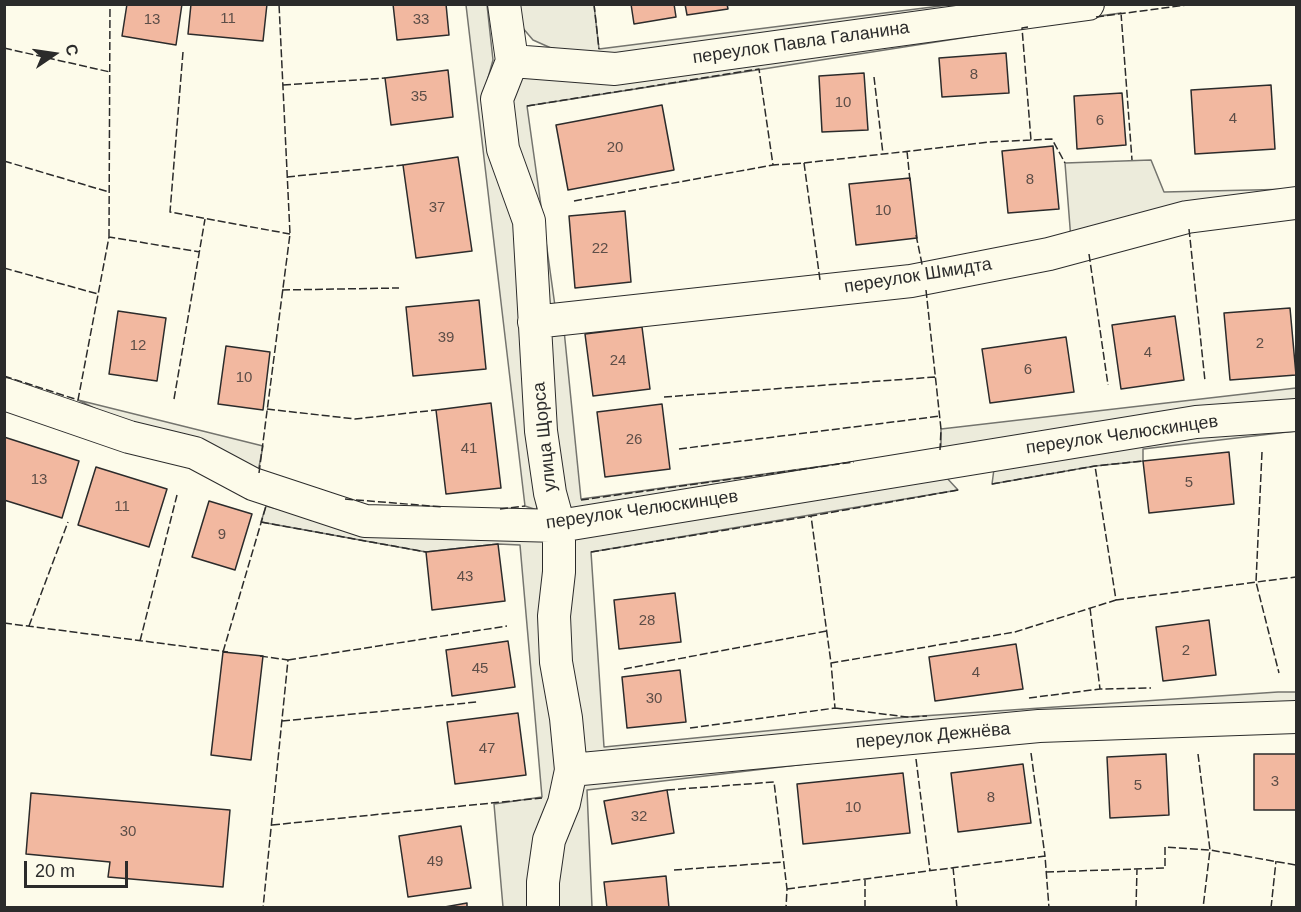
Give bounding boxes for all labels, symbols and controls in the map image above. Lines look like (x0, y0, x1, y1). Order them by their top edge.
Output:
house number: 11 (220, 10, 236, 28)
house number: 13 (144, 11, 160, 29)
house number: 33 (413, 11, 429, 29)
street label: переулок Павла Галанина (691, 17, 911, 69)
north arrow (24, 24, 84, 84)
text: С (62, 42, 82, 57)
house number: 8 (970, 66, 978, 84)
house number: 35 (411, 88, 427, 106)
house number: 10 (835, 94, 851, 112)
house number: 4 (1229, 110, 1237, 128)
house number: 6 (1096, 112, 1104, 130)
house number: 20 (607, 139, 623, 157)
house number: 8 (1026, 171, 1034, 189)
house number: 37 (429, 199, 445, 217)
house number: 10 (875, 202, 891, 220)
house number: 22 (592, 240, 608, 258)
street label: переулок Шмидта (843, 254, 993, 298)
house number: 39 (438, 329, 454, 347)
house number: 2 (1256, 335, 1264, 353)
house number: 12 (130, 337, 146, 355)
house number: 4 (1144, 344, 1152, 362)
house number: 24 (610, 352, 626, 370)
house number: 6 (1024, 361, 1032, 379)
house number: 10 (236, 369, 252, 387)
street label: улица Щорса (528, 381, 562, 493)
street label: переулок Челюскинцев (1025, 411, 1219, 459)
house number: 26 (626, 431, 642, 449)
house number: 41 (461, 440, 477, 458)
house number: 13 (31, 471, 47, 489)
house number: 5 (1185, 474, 1193, 492)
street label: переулок Челюскинцев (545, 486, 739, 534)
house number: 11 (114, 498, 130, 516)
house number: 9 (218, 526, 226, 544)
house number: 43 (457, 568, 473, 586)
house number: 28 (639, 612, 655, 630)
house number: 2 (1182, 642, 1190, 660)
house number: 45 (472, 660, 488, 678)
house number: 4 (972, 664, 980, 682)
house number: 30 (646, 690, 662, 708)
street label: переулок Дежнёва (855, 718, 1011, 754)
house number: 47 (479, 740, 495, 758)
house number: 3 (1271, 773, 1279, 791)
house number: 5 (1134, 777, 1142, 795)
house number: 8 (987, 789, 995, 807)
house number: 10 (845, 799, 861, 817)
house number: 32 (631, 808, 647, 826)
house number: 30 (120, 823, 136, 841)
scale bar (27, 849, 130, 887)
house number: 49 (427, 853, 443, 871)
text: 20 m (35, 861, 75, 881)

